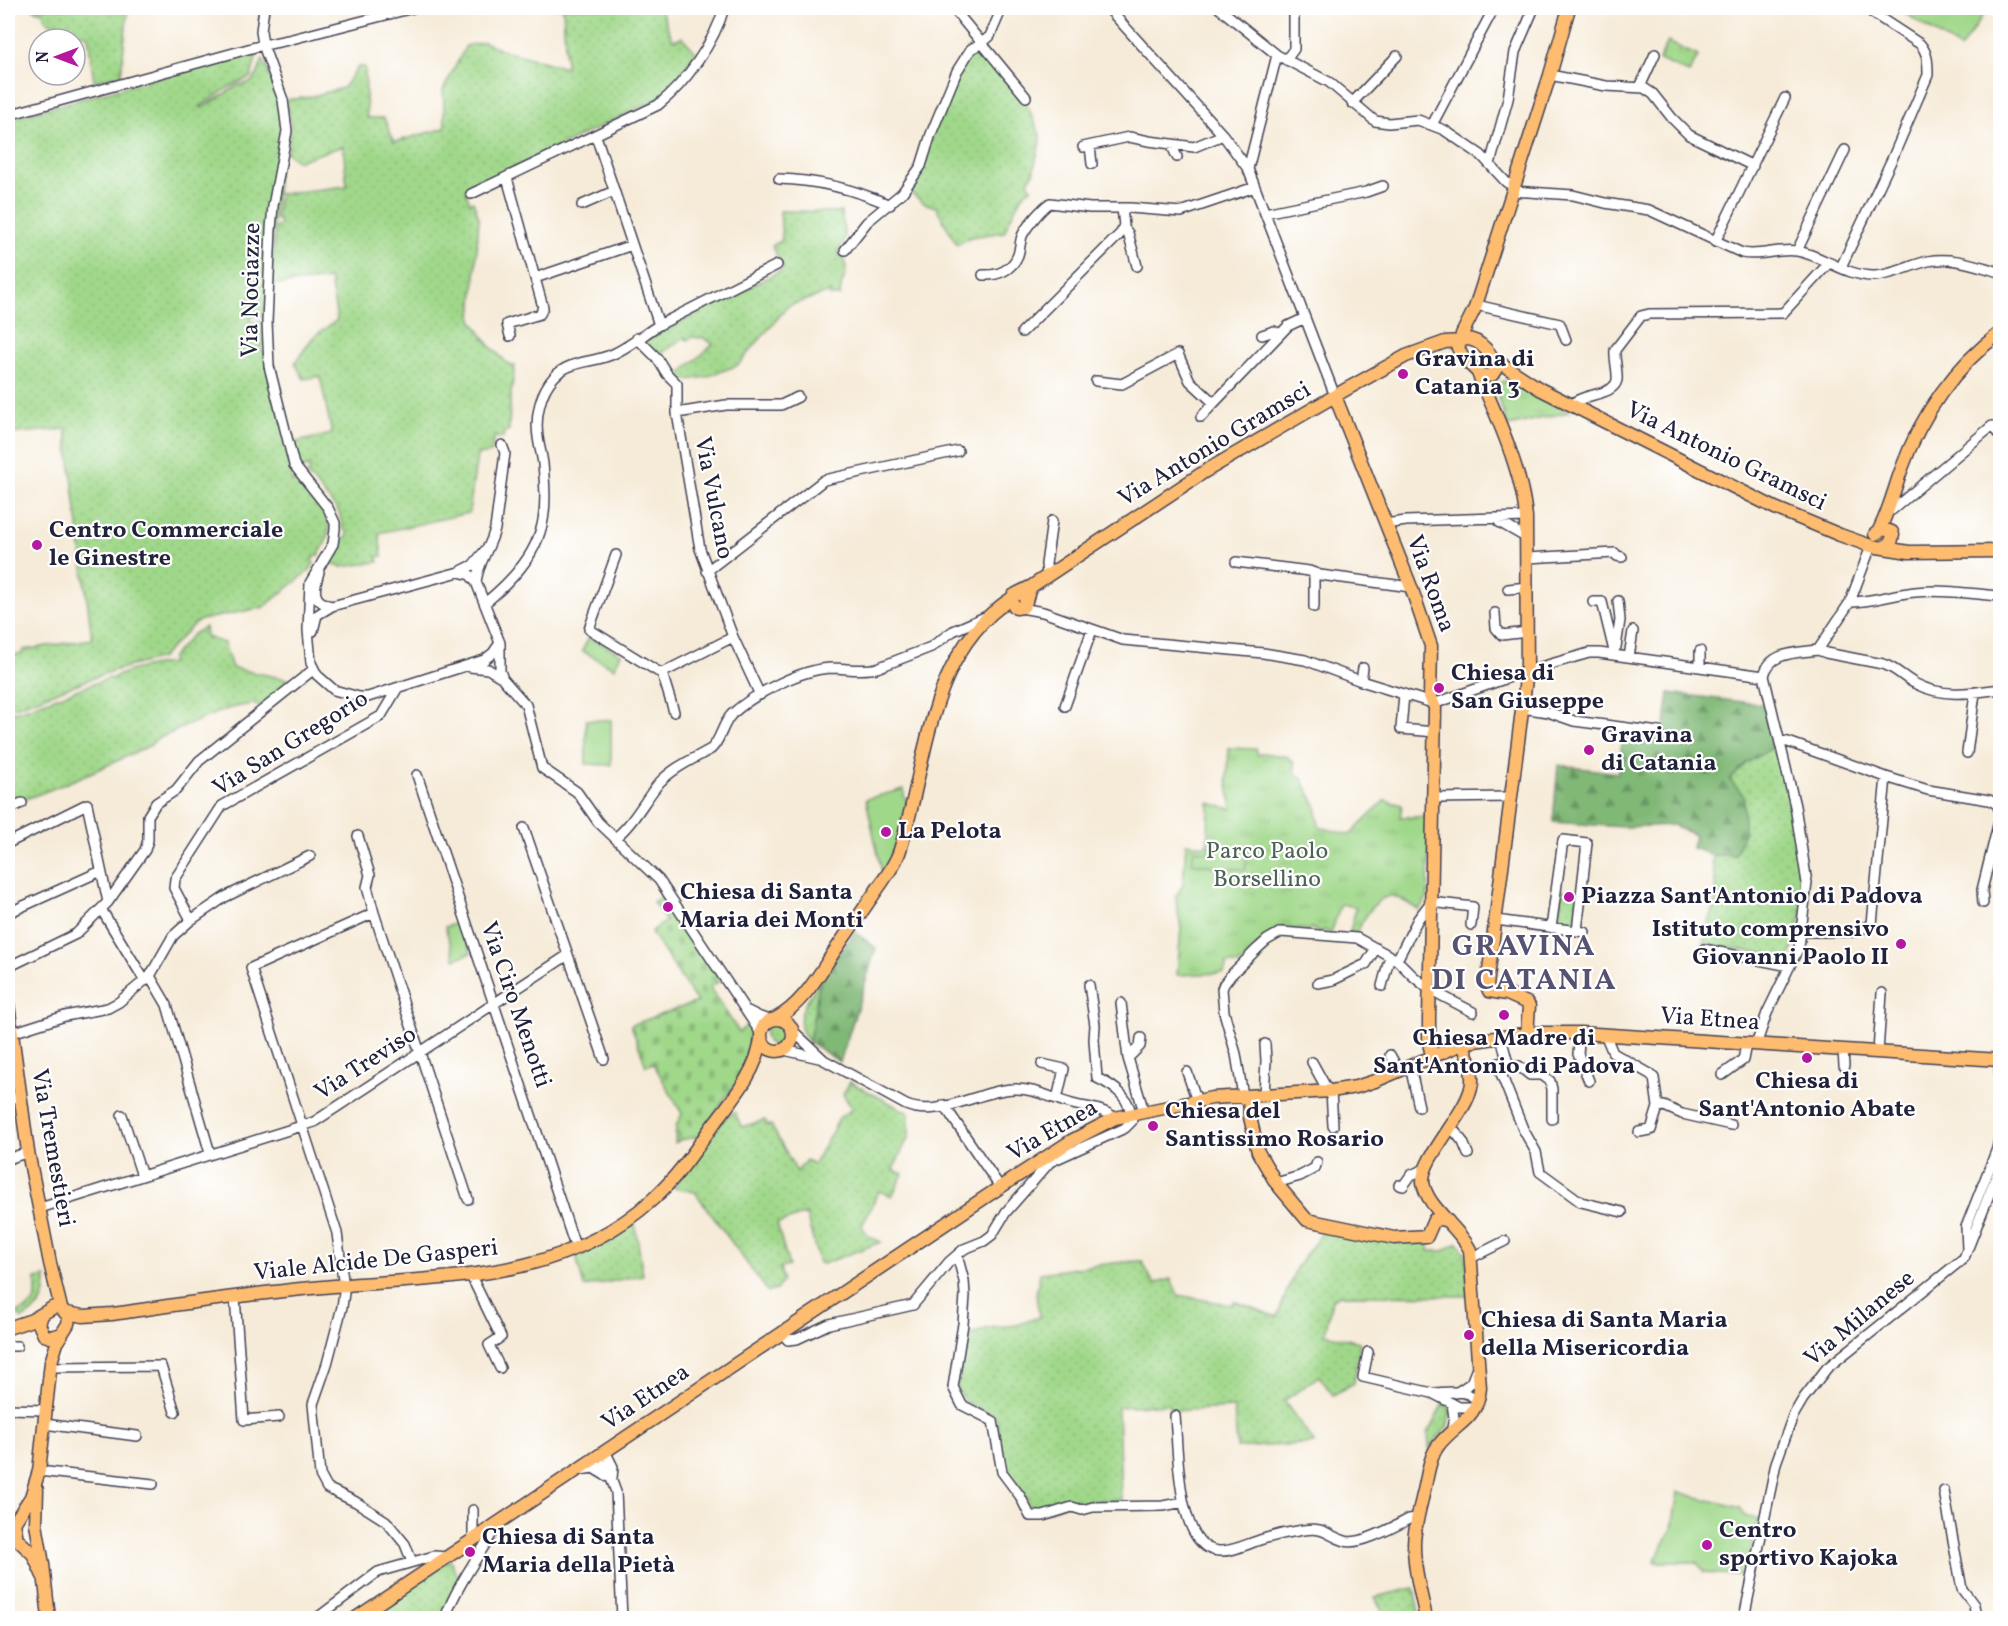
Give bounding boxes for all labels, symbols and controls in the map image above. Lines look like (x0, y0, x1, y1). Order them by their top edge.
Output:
north arrow (27, 27, 87, 87)
text: N (33, 51, 55, 63)
street label: Via Nociazze (234, 222, 270, 358)
place label: Gravina di Catania 3 (1415, 343, 1535, 405)
marker: Gravina di Catania 3 (1396, 367, 1410, 381)
street label: Via Antonio Gramsci (1112, 374, 1318, 516)
street label: Via Antonio Gramsci (1620, 394, 1832, 520)
street label: Via Vulcano (684, 434, 742, 562)
place label: Centro Commerciale le Ginestre (49, 514, 283, 576)
street label: Via Roma (1397, 531, 1463, 637)
marker: Centro Commerciale le Ginestre (30, 538, 44, 552)
place label: Chiesa di San Giuseppe (1451, 657, 1604, 719)
marker: Chiesa di San Giuseppe (1432, 681, 1446, 695)
street label: Via San Gregorio (207, 683, 375, 805)
place label: Gravina di Catania (1601, 719, 1717, 781)
marker: Gravina di Catania (1582, 743, 1596, 757)
place label: La Pelota (898, 815, 1002, 849)
marker: La Pelota (879, 825, 893, 839)
park label: Parco Paolo Borsellino (1206, 835, 1328, 897)
place label: Chiesa di Santa Maria dei Monti (680, 876, 864, 938)
place label: Piazza Sant'Antonio di Padova (1581, 880, 1923, 914)
marker: Piazza Sant'Antonio di Padova (1562, 890, 1576, 904)
marker: Chiesa di Santa Maria dei Monti (661, 900, 675, 914)
place label: Istituto comprensivo Giovanni Paolo II (1652, 913, 1889, 975)
street label: Via Ciro Menotti (471, 917, 559, 1093)
district label: GRAVINA DI CATANIA (1431, 926, 1617, 1002)
marker: Istituto comprensivo Giovanni Paolo II (1894, 937, 1908, 951)
street label: Via Etnea (1659, 1000, 1761, 1040)
marker: Chiesa Madre di Sant'Antonio di Padova (1497, 1008, 1511, 1022)
street label: Via Treviso (308, 1018, 424, 1110)
place label: Chiesa Madre di Sant'Antonio di Padova (1373, 1022, 1635, 1084)
marker: Chiesa di Sant'Antonio Abate (1800, 1051, 1814, 1065)
place label: Chiesa di Sant'Antonio Abate (1698, 1065, 1916, 1127)
street label: Via Tremestieri (21, 1066, 83, 1230)
street label: Via Etnea (1001, 1091, 1105, 1171)
place label: Chiesa del Santissimo Rosario (1165, 1095, 1384, 1157)
marker: Chiesa del Santissimo Rosario (1146, 1119, 1160, 1133)
street label: Viale Alcide De Gasperi (252, 1231, 500, 1291)
street label: Via Milanese (1797, 1262, 1923, 1376)
place label: Chiesa di Santa Maria della Misericordia (1481, 1304, 1728, 1366)
marker: Chiesa di Santa Maria della Misericordia (1462, 1328, 1476, 1342)
street label: Via Etnea (595, 1356, 697, 1440)
place label: Centro sportivo Kajoka (1719, 1514, 1898, 1576)
place label: Chiesa di Santa Maria della Pietà (482, 1521, 675, 1583)
marker: Centro sportivo Kajoka (1700, 1538, 1714, 1552)
marker: Chiesa di Santa Maria della Pietà (463, 1545, 477, 1559)

